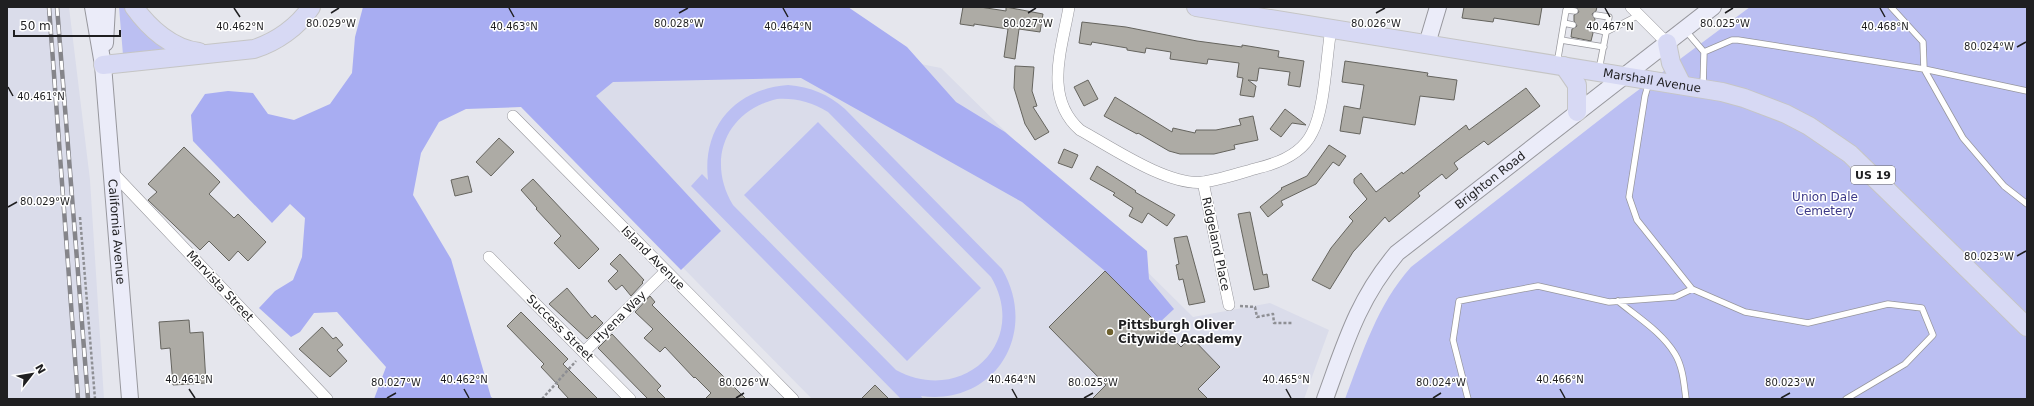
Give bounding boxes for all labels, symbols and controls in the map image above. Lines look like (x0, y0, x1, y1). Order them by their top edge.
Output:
scale bar (14, 12, 120, 38)
text: 80.029°W (306, 18, 356, 29)
text: 80.028°W (654, 18, 704, 29)
text: 80.027°W (1003, 18, 1053, 29)
text: 80.026°W (1351, 18, 1401, 29)
text: 80.025°W (1700, 18, 1750, 29)
text: 50 m (20, 19, 51, 33)
text: 40.462°N (216, 21, 264, 32)
text: 40.463°N (490, 21, 538, 32)
text: 40.464°N (764, 21, 812, 32)
text: 40.467°N (1586, 21, 1634, 32)
text: 40.468°N (1861, 21, 1909, 32)
text: 80.024°W (1964, 41, 2014, 52)
street label: Marshall Avenue (1602, 66, 1702, 96)
text: 40.461°N (17, 91, 65, 102)
street label: Brighton Road (1452, 149, 1528, 212)
road number: US 19 (1851, 166, 1895, 184)
street label: California Avenue (105, 178, 128, 285)
park label: Union Dale Cemetery (1792, 190, 1858, 218)
text: 80.029°W (20, 196, 70, 207)
street label: Ridgeland Place (1199, 196, 1233, 292)
street label: Island Avenue (618, 223, 688, 293)
street label: Marvista Street (184, 248, 257, 325)
text: 80.023°W (1964, 251, 2014, 262)
street label: Hyena Way (591, 288, 649, 346)
street label: Success Street (524, 292, 596, 364)
place label: Pittsburgh Oliver Citywide Academy (1118, 318, 1242, 346)
marker: Pittsburgh Oliver Citywide Academy (1105, 327, 1115, 337)
north arrow (12, 354, 52, 394)
text: N (32, 362, 48, 376)
text: 40.461°N (165, 374, 213, 385)
text: 40.462°N (440, 374, 488, 385)
text: 40.464°N (988, 374, 1036, 385)
text: 40.465°N (1262, 374, 1310, 385)
text: 40.466°N (1536, 374, 1584, 385)
text: 80.027°W (371, 377, 421, 388)
text: 80.026°W (719, 377, 769, 388)
text: 80.025°W (1068, 377, 1118, 388)
text: 80.024°W (1416, 377, 1466, 388)
text: 80.023°W (1765, 377, 1815, 388)

